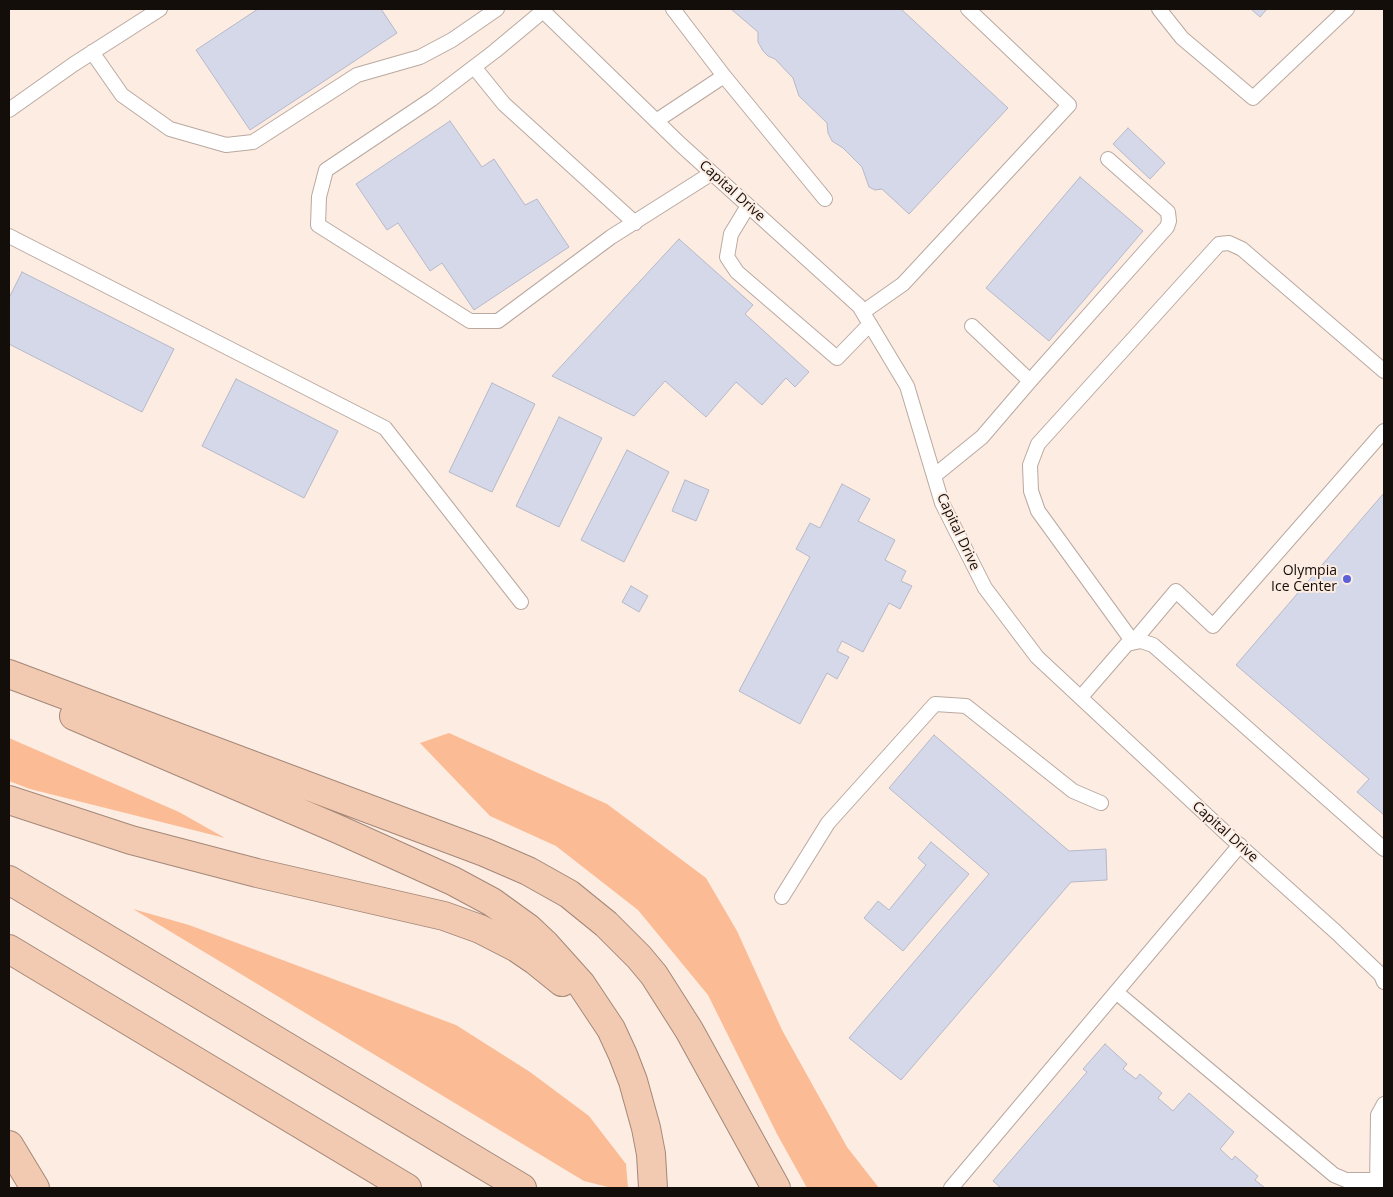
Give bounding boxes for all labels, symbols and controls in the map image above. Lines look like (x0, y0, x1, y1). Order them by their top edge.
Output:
street label: Capital Drive (696, 157, 768, 225)
street label: Capital Drive (933, 491, 983, 573)
place label: Olympia Ice Center (1271, 563, 1337, 596)
marker: Olympia Ice Center (1341, 573, 1353, 585)
street label: Capital Drive (1189, 798, 1261, 866)

